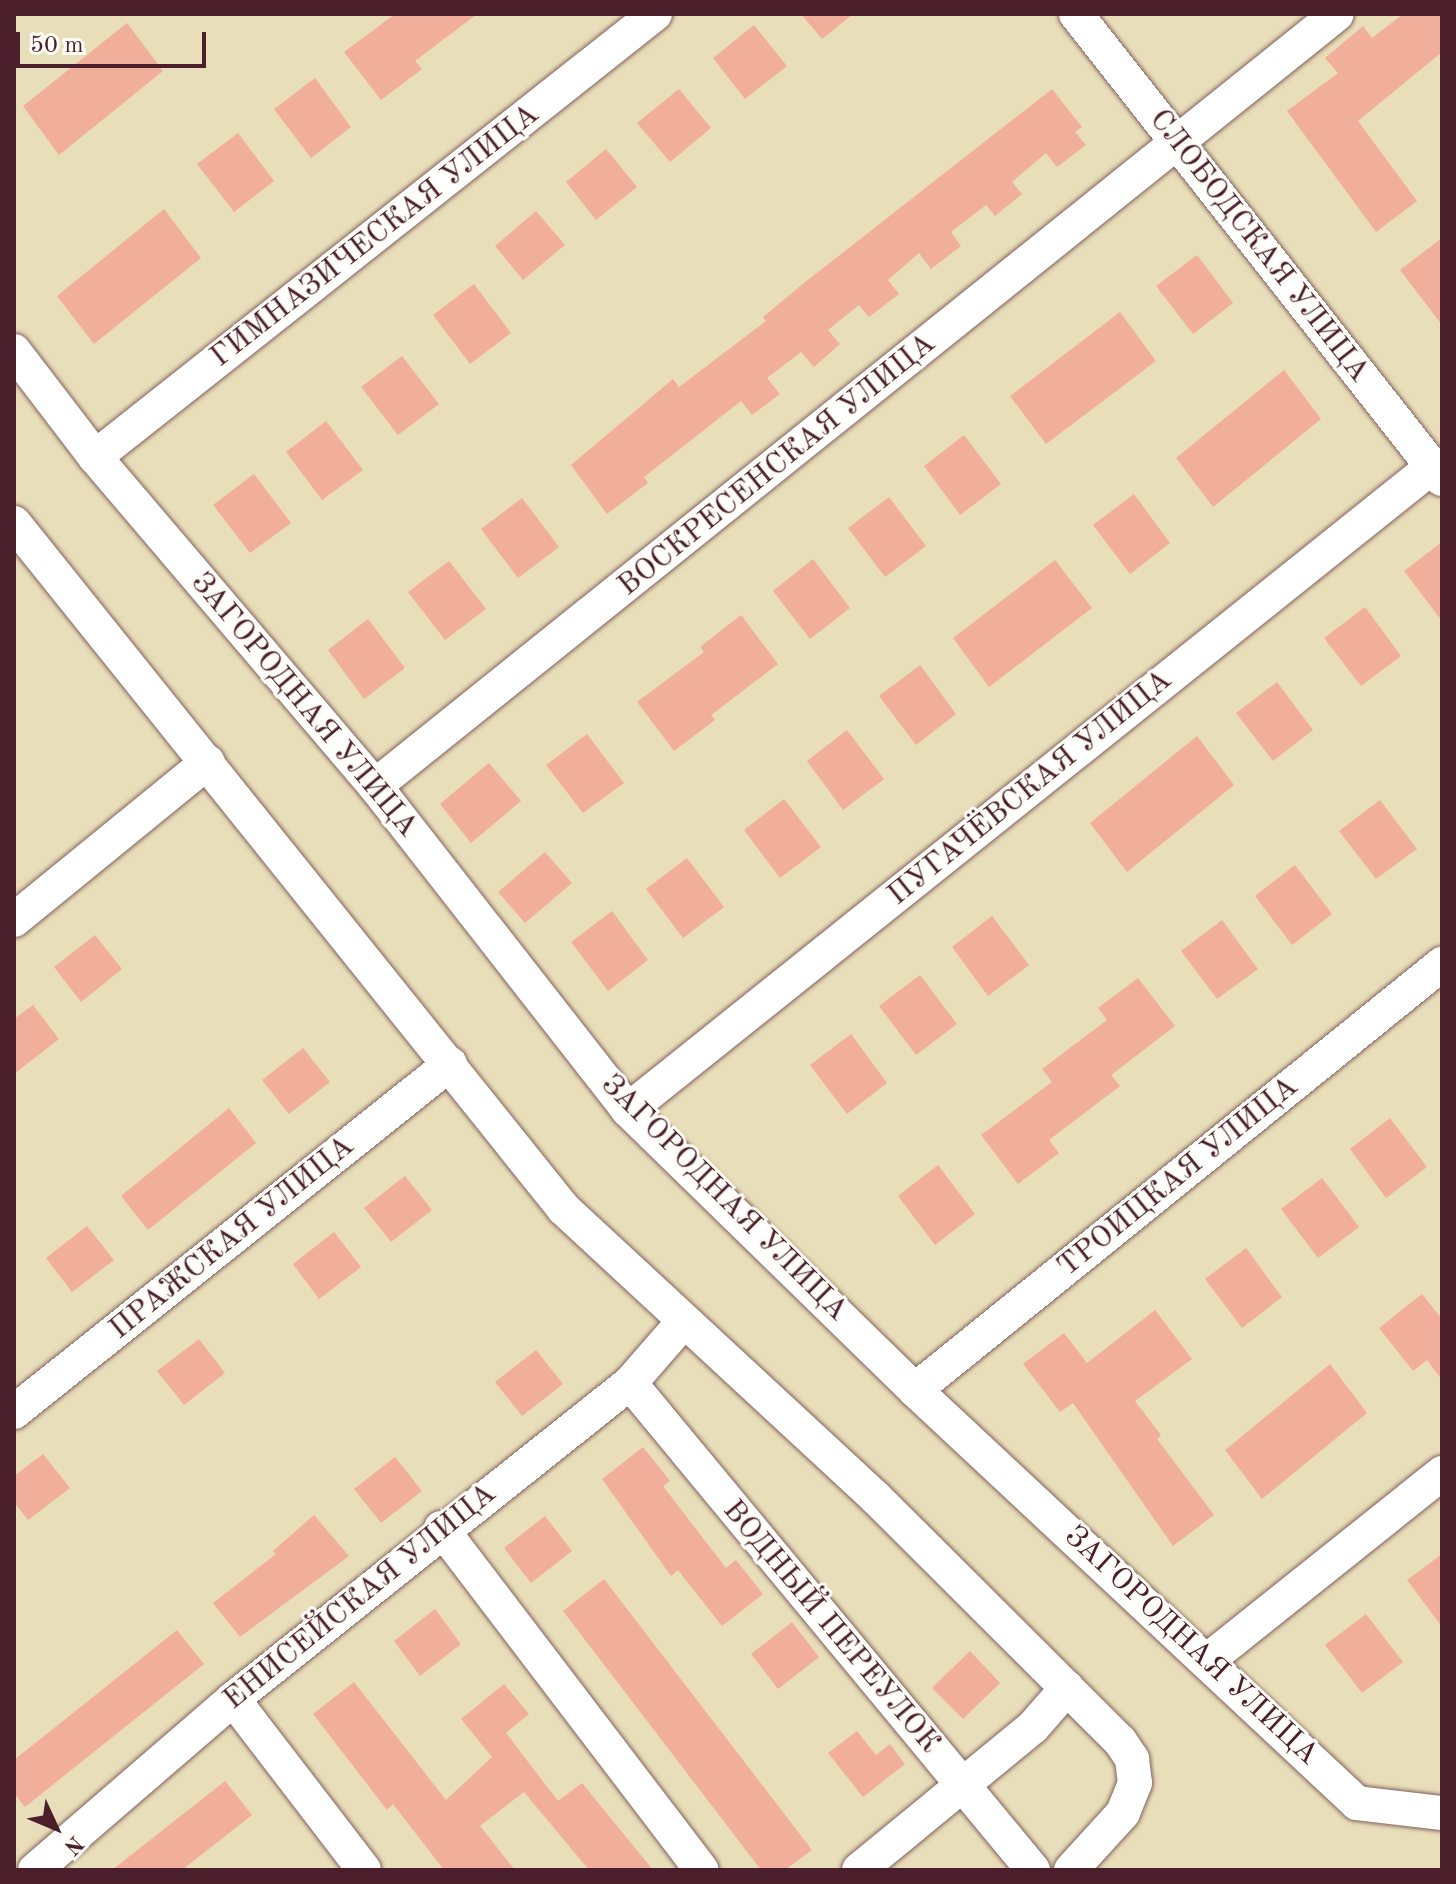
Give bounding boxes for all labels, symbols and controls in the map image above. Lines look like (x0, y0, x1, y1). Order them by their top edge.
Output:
scale bar (20, 16, 210, 66)
text: 50 m (30, 34, 84, 58)
street label: ГИМНАЗИЧЕСКАЯ УЛИЦА (204, 97, 546, 375)
street label: СЛОБОДСКАЯ УЛИЦА (1141, 102, 1377, 390)
street label: ВОСКРЕСЕНСКАЯ УЛИЦА (611, 326, 943, 604)
street label: ЗАГОРОДНАЯ УЛИЦА (183, 565, 425, 845)
street label: ПУГАЧЁВСКАЯ УЛИЦА (881, 662, 1179, 914)
street label: ЗАГОРОДНАЯ УЛИЦА (593, 1067, 855, 1329)
street label: ТРОИЦКАЯ УЛИЦА (1051, 1069, 1305, 1285)
street label: ПРАЖСКАЯ УЛИЦА (103, 1128, 361, 1348)
street label: ЕНИСЕЙСКАЯ УЛИЦА (217, 1476, 503, 1718)
street label: ВОДНЫЙ ПЕРЕУЛОК (715, 1493, 947, 1761)
street label: ЗАГОРОДНАЯ УЛИЦА (1056, 1519, 1326, 1773)
north arrow (16, 1788, 96, 1868)
text: N (60, 1831, 87, 1858)

